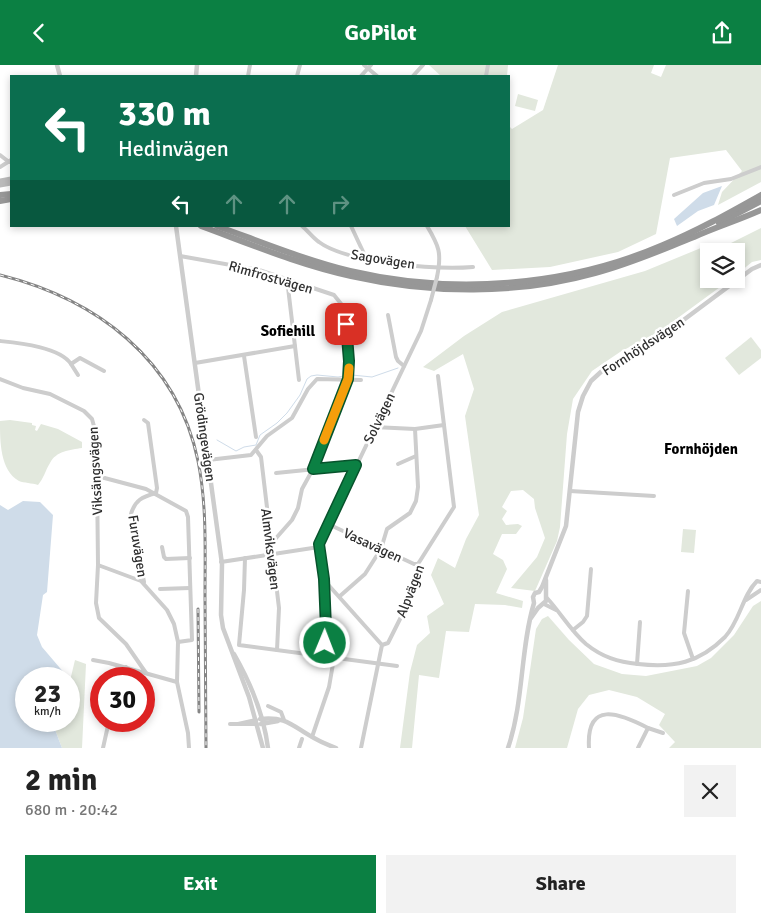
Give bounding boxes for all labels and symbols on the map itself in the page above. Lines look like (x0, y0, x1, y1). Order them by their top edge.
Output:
street label: Sagovägen (350, 246, 416, 273)
street label: Rimfrostvägen (227, 257, 315, 298)
pin (325, 303, 367, 345)
street label: Fornhöjdsvägen (599, 313, 688, 379)
district label: Sofiehill (261, 322, 316, 340)
street label: Solvägen (360, 390, 399, 446)
street label: Grödingevägen (190, 392, 219, 483)
street label: Viksängsvägen (85, 426, 106, 516)
district label: Fornhöjden (664, 440, 738, 458)
street label: Almviksvägen (257, 507, 284, 591)
street label: Furuvägen (124, 514, 151, 578)
street label: Vasavägen (341, 524, 405, 566)
street label: Alpvägen (393, 562, 428, 620)
position arrow (298, 616, 350, 668)
speed limit sign: 30 (90, 667, 155, 732)

